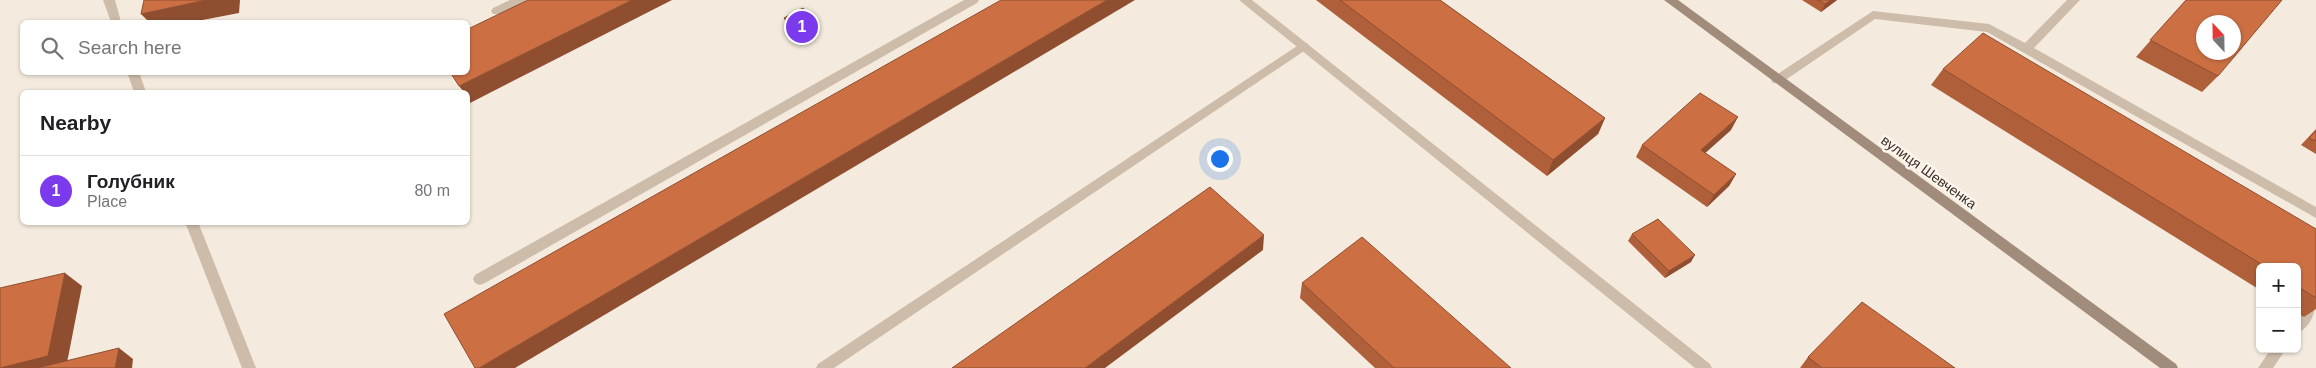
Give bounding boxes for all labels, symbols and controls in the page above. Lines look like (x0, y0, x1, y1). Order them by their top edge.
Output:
pin: 1 (786, 8, 818, 46)
north arrow (2196, 15, 2241, 60)
search box (20, 20, 470, 75)
icon: search (38, 34, 66, 62)
text: Search here (78, 37, 182, 58)
text: Nearby (40, 111, 111, 134)
street label: вулиця Шевченка (1878, 132, 1980, 212)
your location (1207, 146, 1233, 172)
text: Голубник (87, 171, 175, 192)
text: 1 (52, 182, 60, 199)
text: 80 m (414, 182, 450, 199)
text: Place (87, 193, 127, 210)
map controls (2256, 263, 2301, 353)
button: + (2256, 263, 2301, 308)
button: − (2256, 308, 2301, 353)

